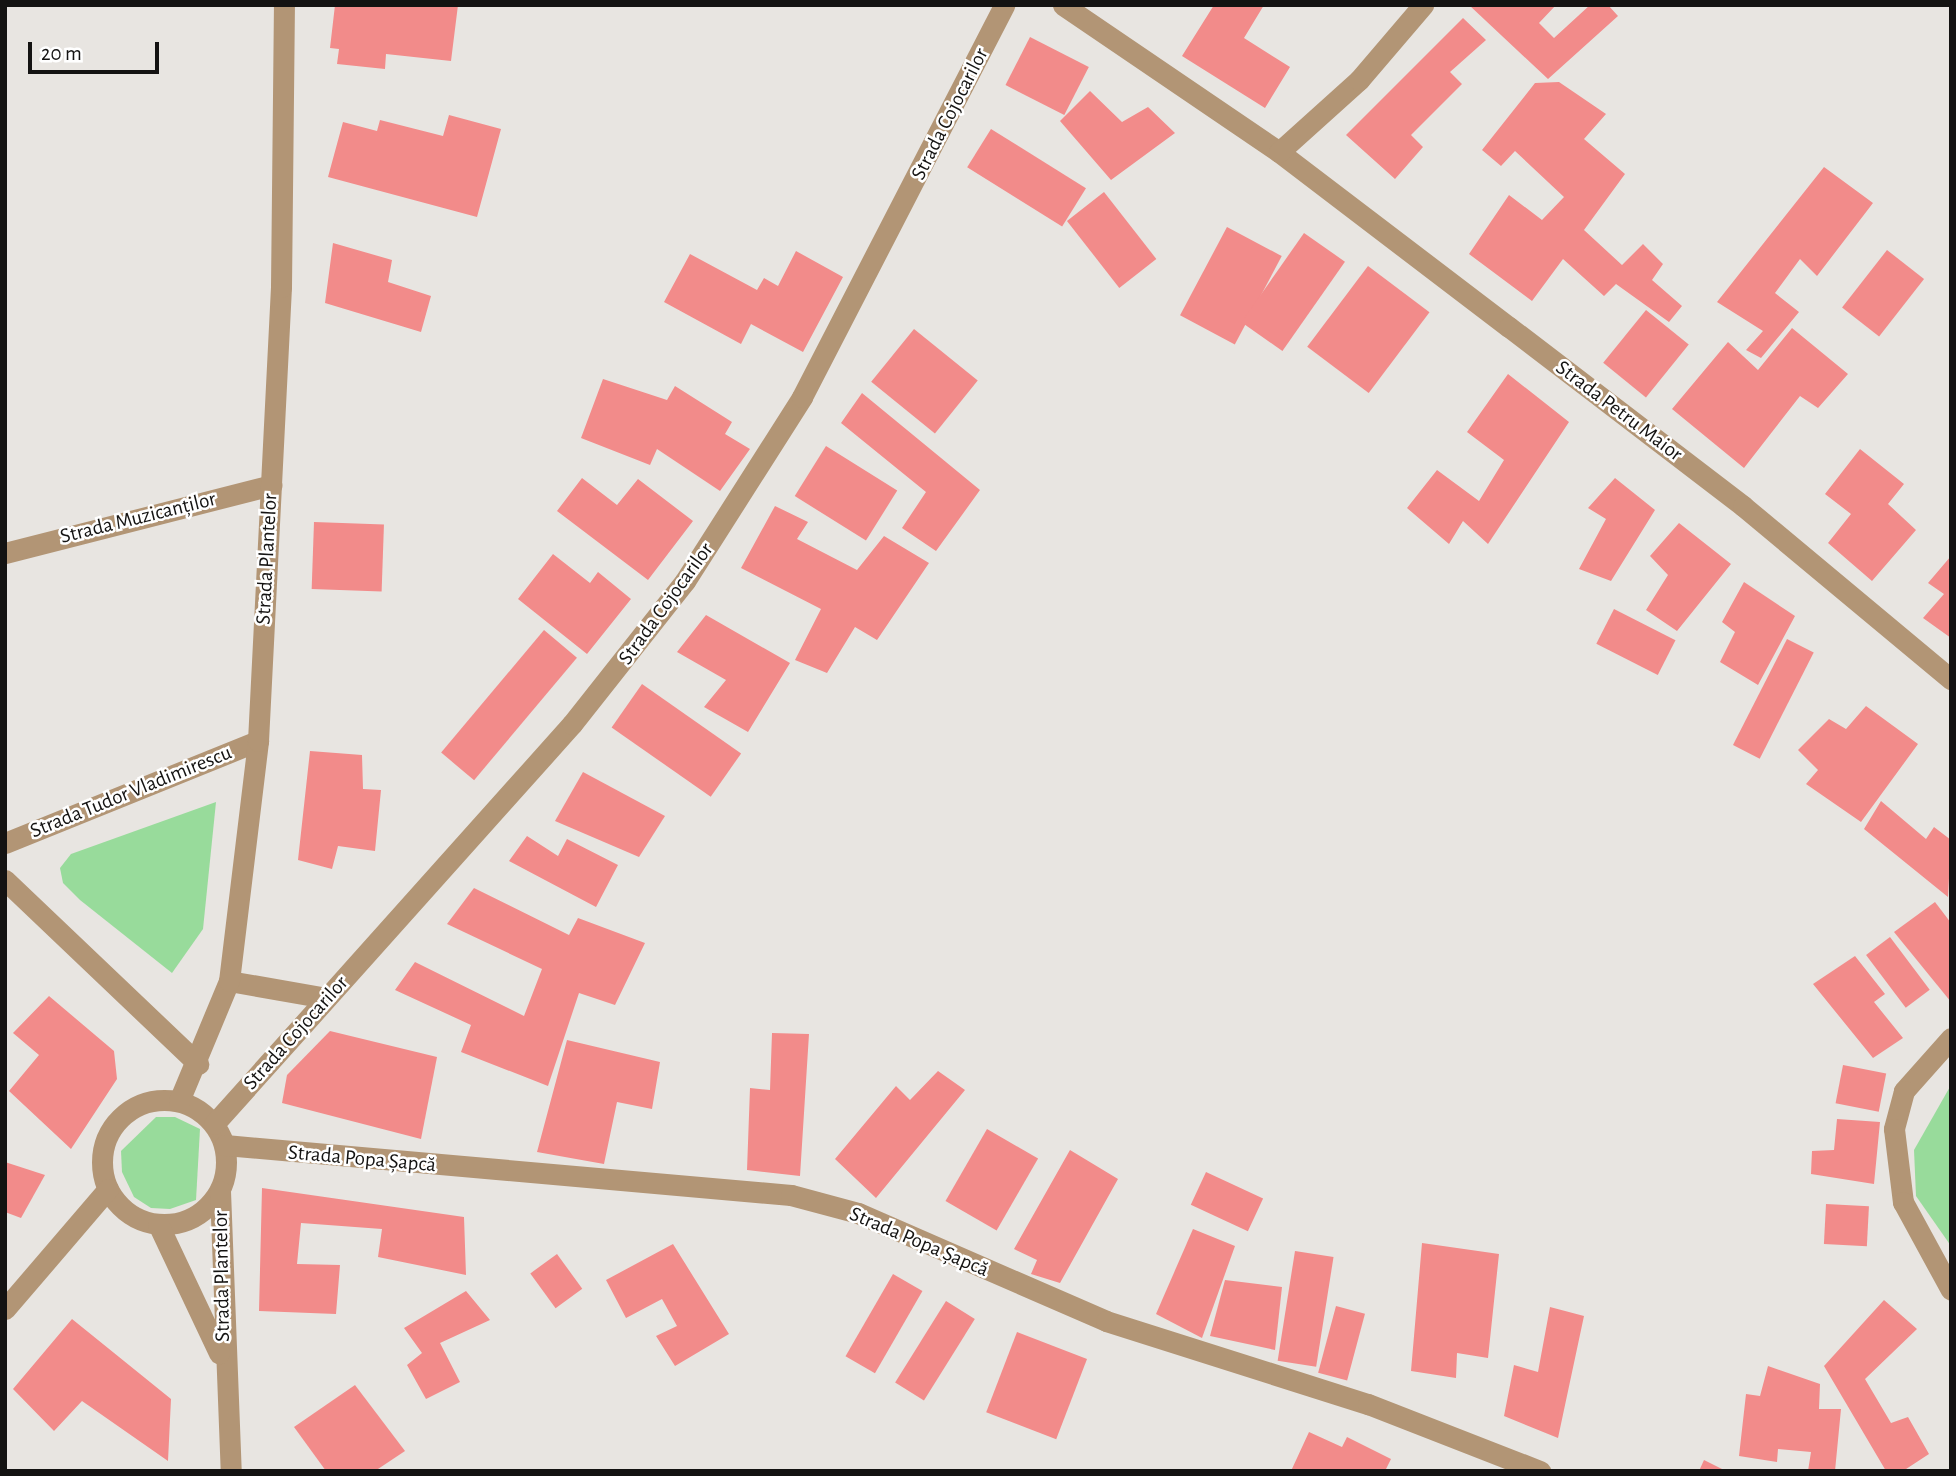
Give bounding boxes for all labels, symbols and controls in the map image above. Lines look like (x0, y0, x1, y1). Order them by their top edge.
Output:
scale bar (32, 28, 163, 72)
text: 20 m (41, 43, 82, 64)
street label: Strada Cojocarilor (906, 44, 994, 184)
street label: Strada Petru Maior (1551, 355, 1687, 467)
street label: Strada Muzicanților (58, 486, 218, 550)
street label: Strada Plantelor (251, 493, 283, 625)
street label: Strada Cojocarilor (613, 538, 719, 670)
street label: Strada Tudor Vladimirescu (27, 740, 235, 844)
street label: Strada Cojocarilor (238, 971, 354, 1095)
street label: Strada Popa Șapcă (287, 1140, 437, 1178)
street label: Strada Popa Șapcă (846, 1201, 992, 1283)
street label: Strada Plantelor (208, 1210, 236, 1342)

